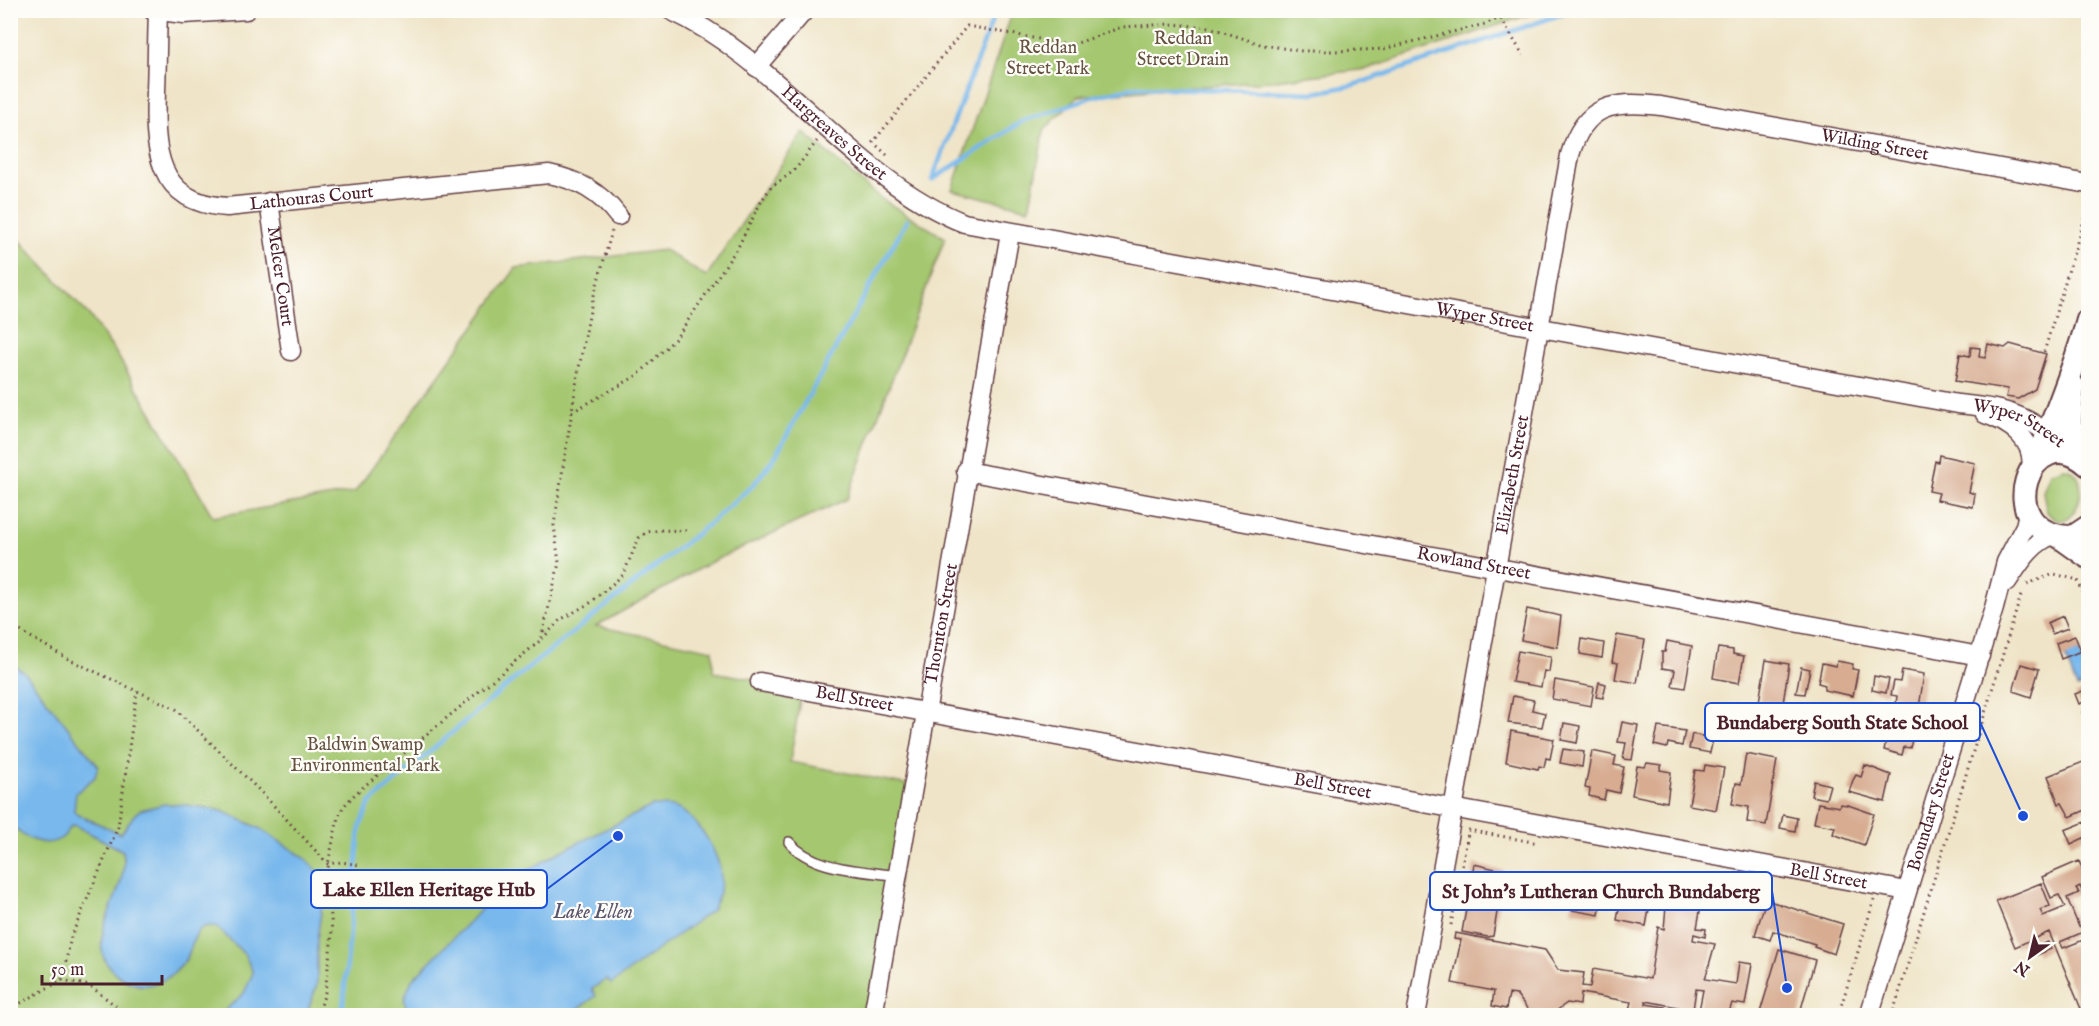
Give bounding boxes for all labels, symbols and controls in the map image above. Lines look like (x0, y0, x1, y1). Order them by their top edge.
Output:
park label: Reddan Street Drain (1137, 28, 1229, 72)
park label: Reddan Street Park (1007, 37, 1090, 81)
street label: Hargreaves Street (776, 81, 892, 186)
street label: Wilding Street (1819, 124, 1931, 166)
street label: Lathouras Court (248, 181, 375, 216)
street label: Melcer Court (261, 224, 299, 328)
street label: Wyper Street (1434, 298, 1535, 338)
street label: Wyper Street (1972, 394, 2070, 453)
street label: Elizabeth Street (1491, 413, 1535, 536)
street label: Rowland Street (1415, 542, 1532, 585)
street label: Thornton Street (920, 562, 963, 686)
street label: Bell Street (814, 681, 895, 718)
callout: Bundaberg South State School (1705, 703, 1980, 741)
text: Bundaberg South State School (1716, 711, 1968, 736)
park label: Baldwin Swamp Environmental Park (290, 734, 440, 778)
street label: Boundary Street (1903, 751, 1960, 874)
street label: Bell Street (1292, 768, 1373, 805)
street label: Bell Street (1788, 858, 1869, 895)
callout: Lake Ellen Heritage Hub (311, 870, 547, 908)
callout: St John's Lutheran Church Bundaberg (1430, 872, 1772, 910)
text: Lake Ellen Heritage Hub (323, 878, 536, 903)
text: St John's Lutheran Church Bundaberg (1442, 880, 1761, 905)
water label: Lake Ellen (552, 900, 633, 925)
north arrow (2000, 927, 2060, 987)
scale bar (42, 948, 162, 986)
text: N (2011, 956, 2035, 980)
text: 50 m (51, 959, 84, 982)

